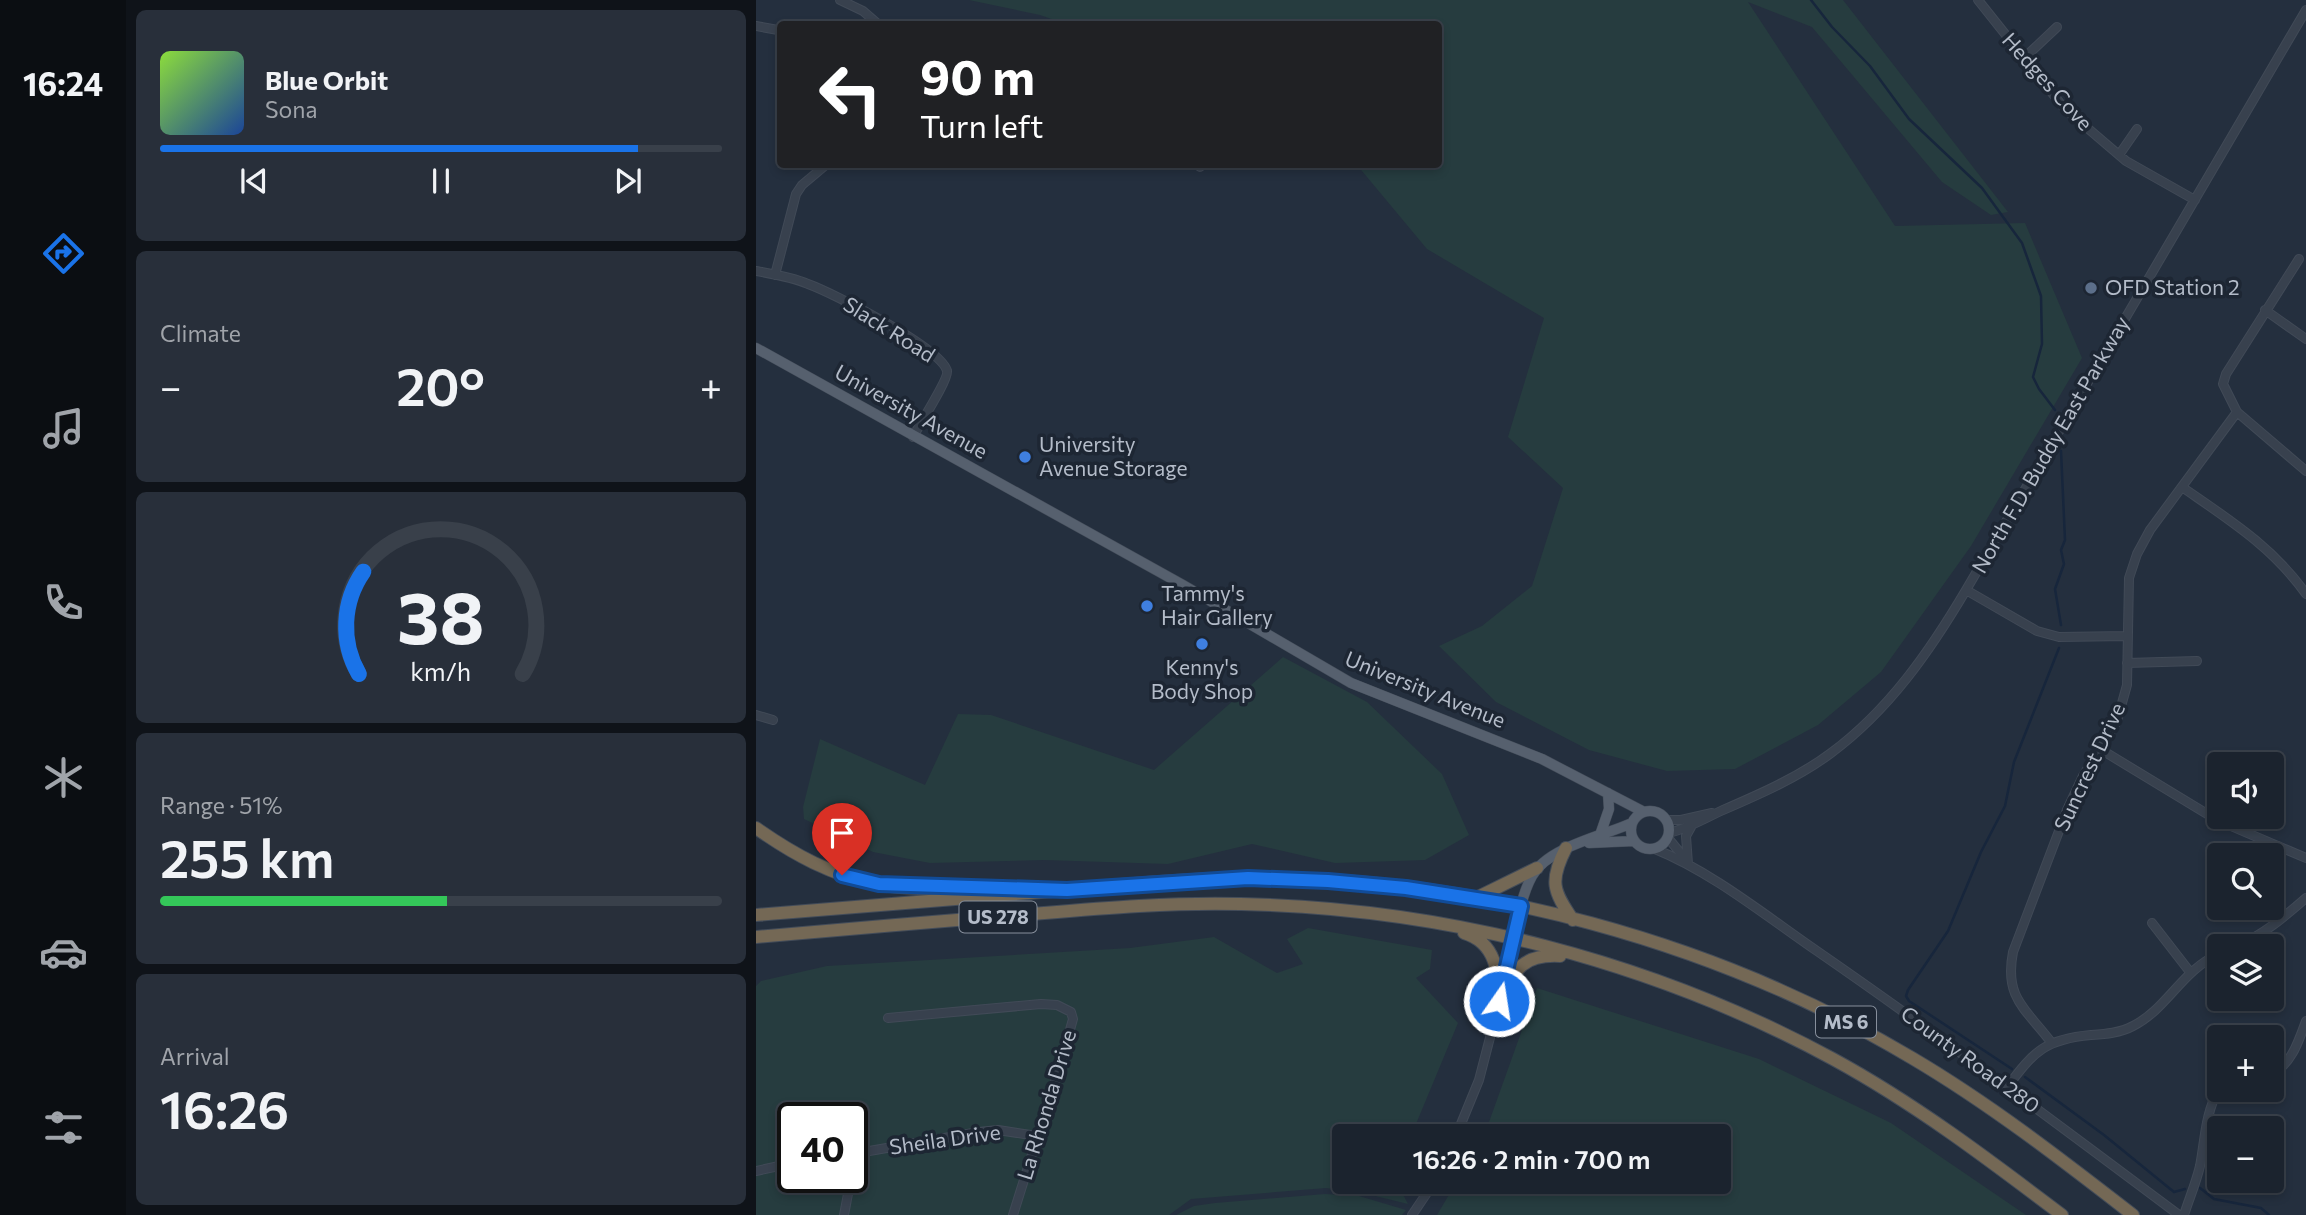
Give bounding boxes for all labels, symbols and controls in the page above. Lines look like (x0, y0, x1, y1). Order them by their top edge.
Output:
street label: Hedges Cove (1998, 27, 2098, 135)
text: 90 m (920, 45, 1035, 105)
icon: left (805, 49, 896, 140)
text: 16:24 (23, 63, 103, 103)
text: Blue Orbit (265, 64, 388, 95)
text: Sona (265, 95, 317, 123)
text: Turn left (920, 105, 1044, 145)
icon: previous (235, 162, 273, 200)
icon: pause (422, 162, 460, 200)
icon: next (609, 162, 647, 200)
icon: directions (39, 229, 88, 278)
place label: OFD Station 2 (2105, 274, 2240, 299)
marker: OFD Station 2 (2083, 280, 2099, 296)
street label: Slack Road (839, 291, 940, 367)
street label: North F.D. Buddy East Parkway (1966, 311, 2134, 577)
text: Climate (160, 319, 241, 347)
text: 20° (396, 353, 485, 417)
street label: University Avenue (831, 358, 992, 463)
text: − (160, 362, 182, 409)
text: + (700, 362, 722, 409)
icon: music (39, 404, 88, 453)
place label: University Avenue Storage (1039, 431, 1188, 480)
marker: University Avenue Storage (1017, 449, 1033, 465)
text: 38 (397, 570, 485, 659)
icon: phone (39, 578, 88, 627)
place label: Tammy's Hair Gallery (1161, 580, 1273, 629)
marker: Tammy's Hair Gallery (1139, 598, 1155, 614)
marker: Kenny's Body Shop (1194, 636, 1210, 652)
street label: University Avenue (1342, 645, 1509, 732)
place label: Kenny's Body Shop (1151, 654, 1253, 703)
text: km/h (411, 655, 471, 685)
street label: Suncrest Drive (2048, 698, 2129, 834)
map controls (2207, 752, 2284, 1193)
button: sound (2207, 752, 2284, 829)
icon: climate (39, 753, 88, 802)
text: Range · 51% (160, 791, 282, 819)
pin (812, 803, 872, 875)
icon: arrive (823, 814, 861, 852)
text: 255 km (160, 825, 334, 889)
button: search (2207, 843, 2284, 920)
road number: US 278 (960, 902, 1036, 932)
icon: car (39, 928, 88, 977)
button: layers (2207, 934, 2284, 1011)
position arrow (1462, 964, 1536, 1038)
street label: County Road 280 (1897, 1000, 2045, 1117)
road number: MS 6 (1816, 1006, 1876, 1038)
button: + (2207, 1025, 2284, 1102)
street label: La Rhonda Drive (1011, 1027, 1080, 1183)
text: Arrival (160, 1042, 230, 1070)
text: 16:26 (160, 1076, 289, 1140)
speed limit sign: 40 (777, 1102, 868, 1193)
icon: filters (39, 1103, 88, 1152)
button: − (2207, 1116, 2284, 1193)
street label: Sheila Drive (888, 1118, 1002, 1159)
text: 16:26 · 2 min · 700 m (1412, 1143, 1651, 1174)

